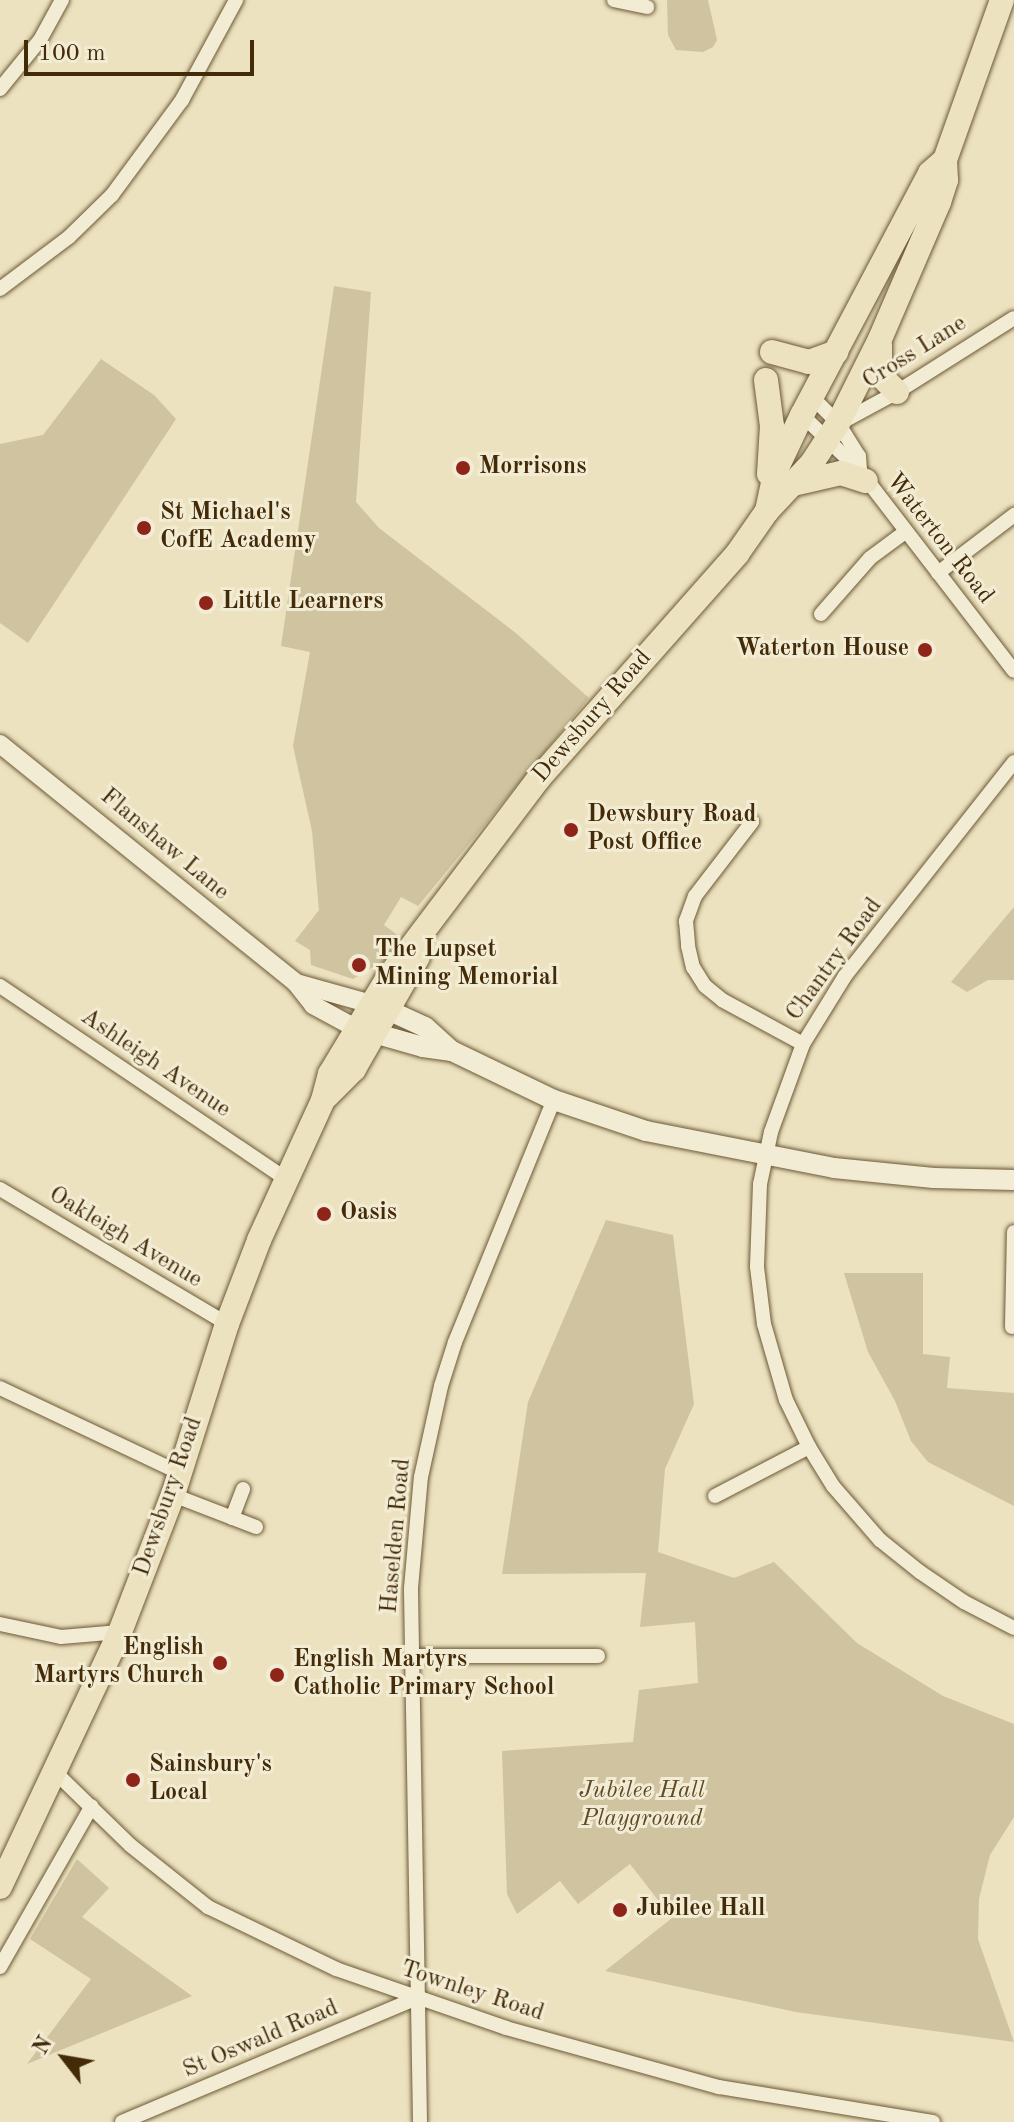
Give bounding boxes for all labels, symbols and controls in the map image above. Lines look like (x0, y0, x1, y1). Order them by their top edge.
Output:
scale bar (28, 24, 258, 74)
text: 100 m (38, 42, 106, 66)
street label: Cross Lane (858, 310, 972, 396)
place label: Morrisons (479, 454, 586, 482)
marker: Morrisons (454, 459, 472, 477)
street label: Waterton Road (879, 468, 999, 610)
place label: St Michael's CofE Academy (160, 500, 316, 556)
marker: St Michael's CofE Academy (135, 519, 153, 537)
place label: Little Learners (222, 589, 384, 617)
marker: Little Learners (197, 594, 215, 612)
place label: Waterton House (735, 636, 909, 664)
marker: Waterton House (916, 641, 934, 659)
street label: Dewsbury Road (527, 645, 659, 789)
street label: Flanshaw Lane (94, 783, 234, 907)
place label: Dewsbury Road Post Office (587, 802, 756, 858)
marker: Dewsbury Road Post Office (562, 821, 580, 839)
street label: Chantry Road (781, 893, 889, 1027)
place label: The Lupset Mining Memorial (375, 937, 558, 993)
marker: The Lupset Mining Memorial (350, 956, 368, 974)
street label: Ashleigh Avenue (75, 1003, 235, 1125)
street label: Oakleigh Avenue (43, 1181, 207, 1295)
place label: Oasis (340, 1200, 397, 1228)
marker: Oasis (315, 1205, 333, 1223)
street label: Dewsbury Road (128, 1414, 210, 1580)
street label: Haselden Road (376, 1457, 418, 1615)
place label: English Martyrs Church (34, 1635, 204, 1691)
place label: English Martyrs Catholic Primary School (293, 1647, 554, 1703)
marker: English Martyrs Church (211, 1654, 229, 1672)
marker: English Martyrs Catholic Primary School (268, 1666, 286, 1684)
place label: Sainsbury's Local (149, 1752, 272, 1808)
marker: Sainsbury's Local (124, 1771, 142, 1789)
park label: Jubilee Hall Playground (579, 1778, 705, 1834)
place label: Jubilee Hall (636, 1896, 765, 1924)
marker: Jubilee Hall (611, 1901, 629, 1919)
street label: Townley Road (397, 1955, 547, 2029)
street label: St Oswald Road (179, 1994, 343, 2086)
north arrow (24, 2018, 104, 2098)
text: N (30, 2033, 57, 2059)

